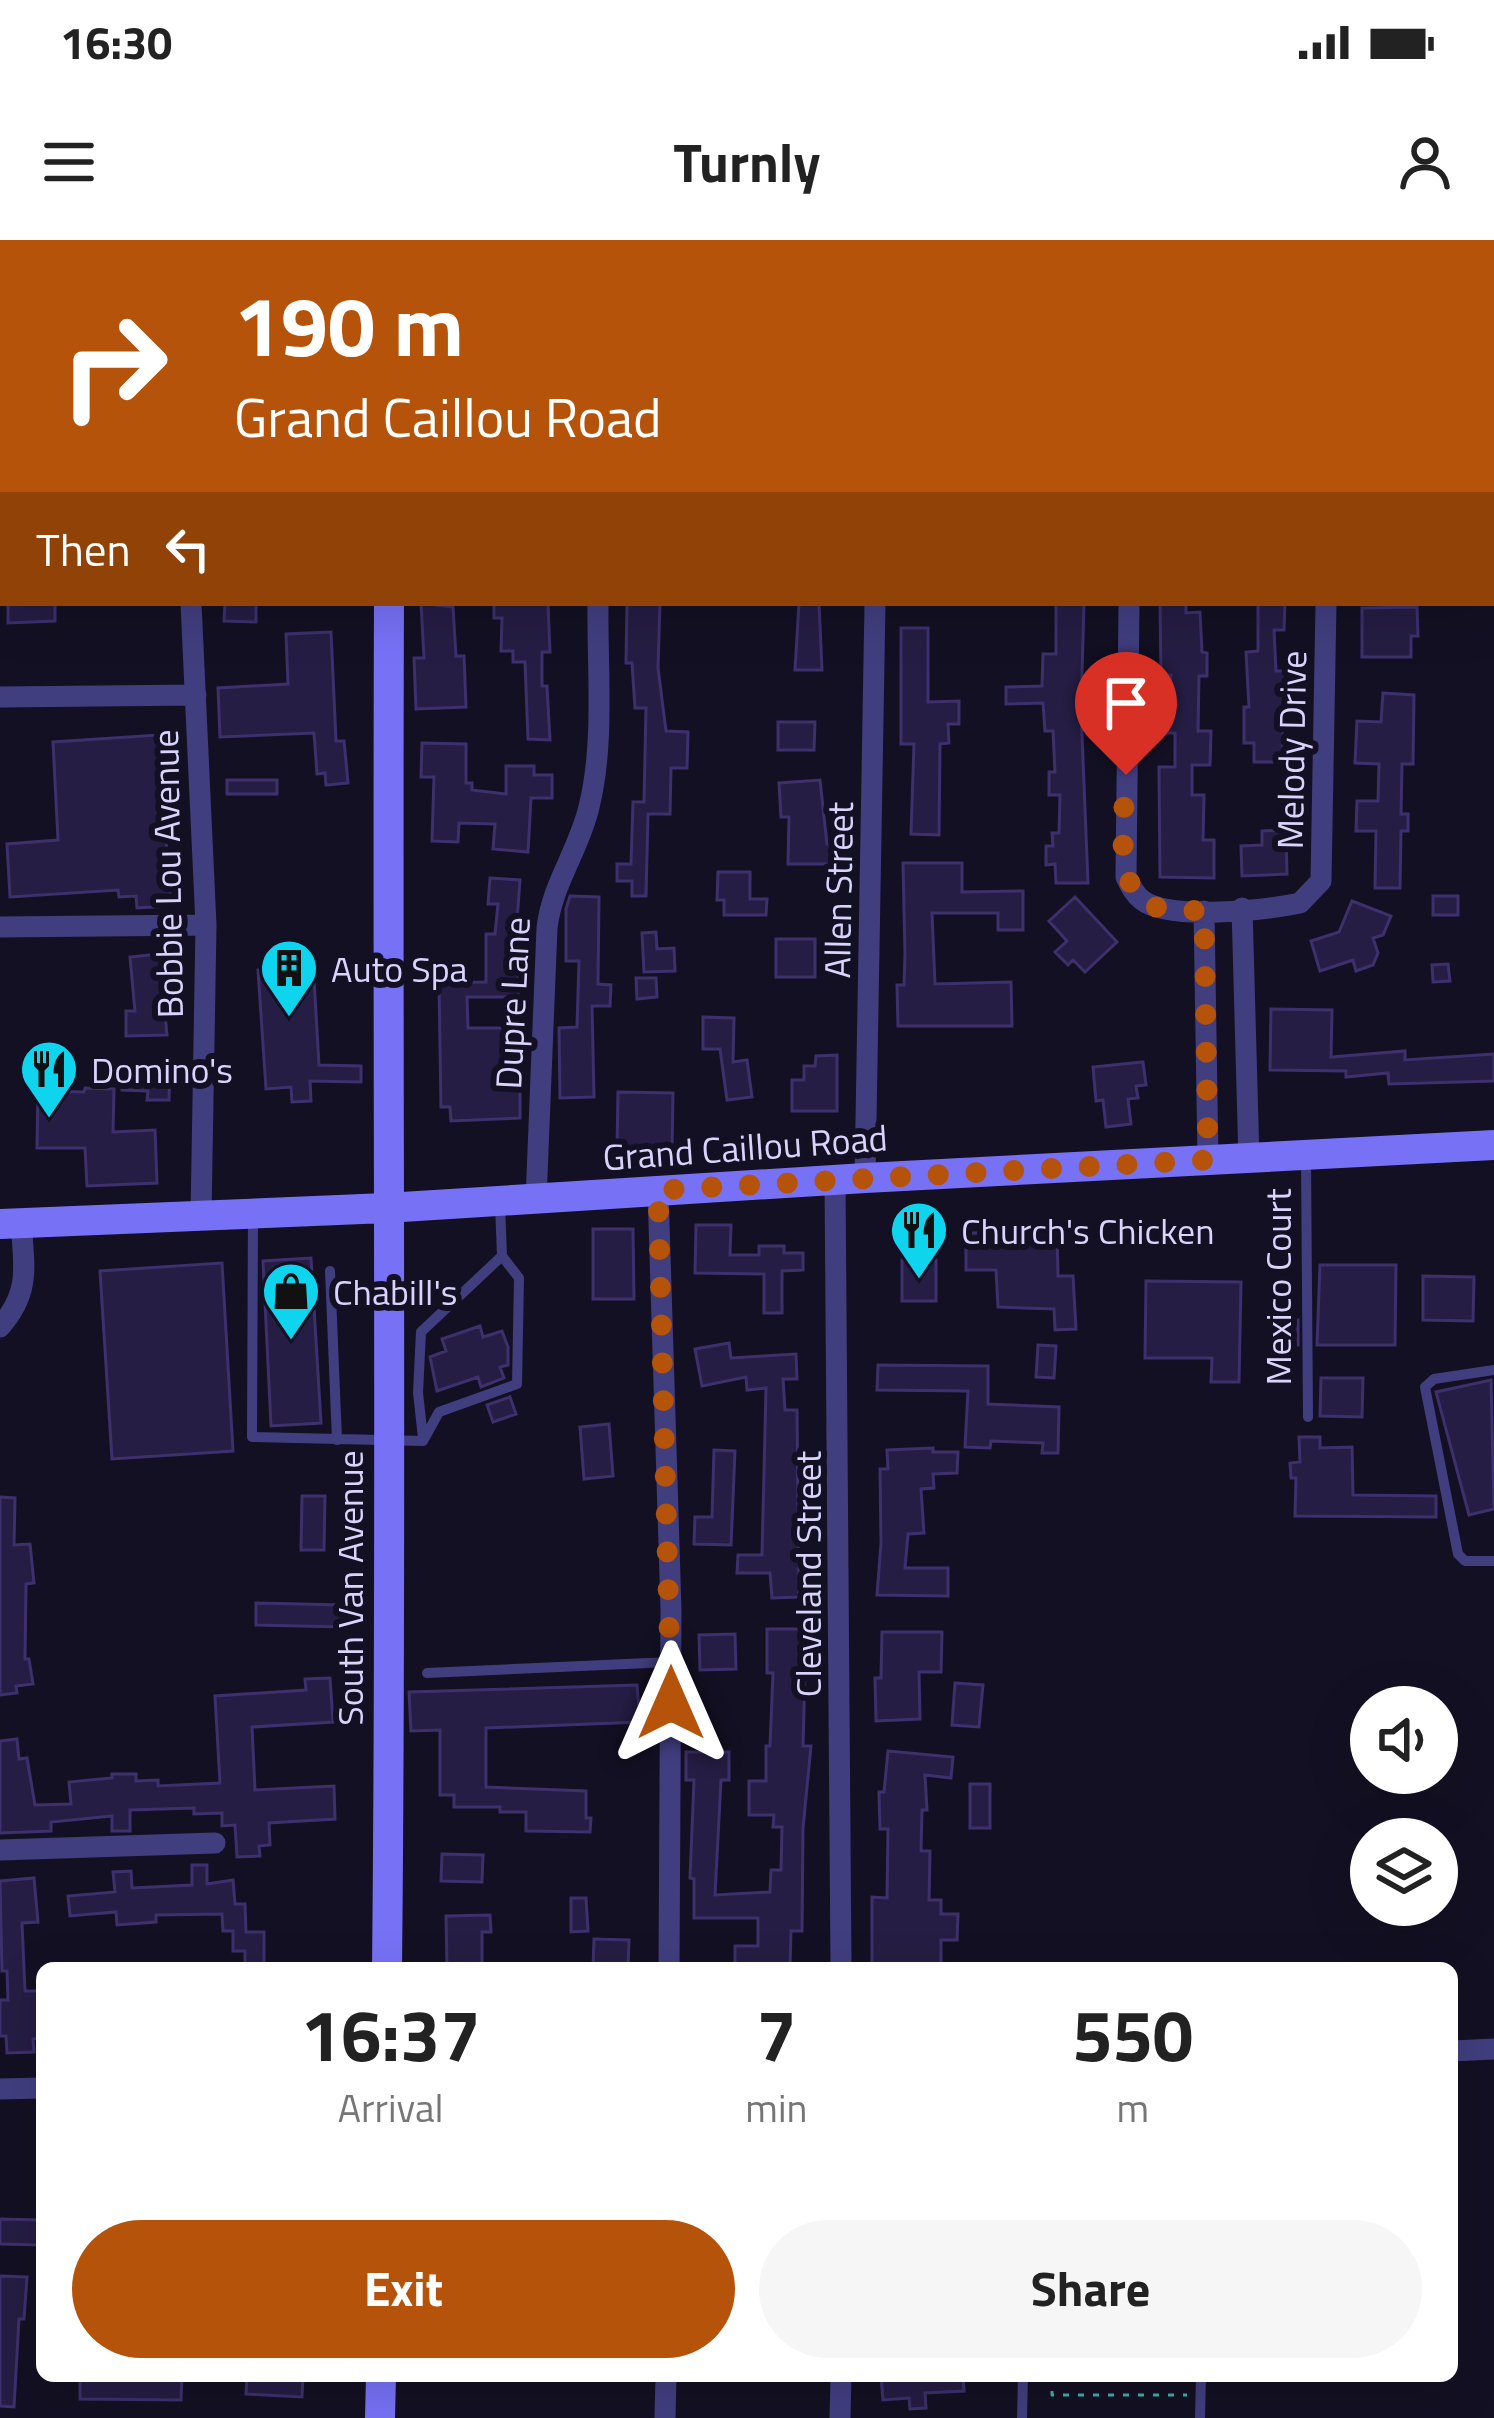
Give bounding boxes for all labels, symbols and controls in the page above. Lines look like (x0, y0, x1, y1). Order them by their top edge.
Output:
text: 16:30 (60, 8, 172, 76)
text: Turnly (674, 121, 820, 203)
icon: menu (36, 129, 102, 195)
icon: person (1392, 129, 1458, 195)
text: 190 m (234, 261, 464, 389)
icon: right (36, 288, 192, 444)
text: Grand Caillou Road (234, 376, 662, 458)
text: Then (36, 515, 131, 583)
icon: left (155, 516, 221, 582)
street label: Melody Drive (1262, 650, 1320, 850)
pin (1075, 652, 1177, 775)
icon: arrive (1093, 670, 1159, 736)
street label: Bobbie Lou Avenue (137, 729, 197, 1019)
street label: Allen Street (809, 801, 867, 979)
street label: Dupre Lane (480, 916, 544, 1090)
building icon: Auto Spa (258, 937, 320, 1019)
place label: Auto Spa (331, 941, 468, 996)
restaurant icon: Domino's (18, 1038, 80, 1120)
place label: Domino's (91, 1042, 233, 1097)
street label: Grand Caillou Road (601, 1110, 889, 1184)
street label: Mexico Court (1250, 1188, 1305, 1386)
restaurant icon: Church's Chicken (888, 1199, 950, 1281)
place label: Church's Chicken (961, 1203, 1214, 1258)
shop icon: Chabill's (260, 1260, 322, 1342)
place label: Chabill's (333, 1264, 457, 1319)
street label: South Van Avenue (322, 1450, 377, 1726)
street label: Cleveland Street (780, 1450, 835, 1697)
position arrow (608, 1640, 734, 1766)
map controls (1350, 1686, 1458, 1926)
button: sound (1350, 1686, 1458, 1794)
button: layers (1350, 1818, 1458, 1926)
text: 16:37 (301, 1979, 481, 2089)
text: 7 (756, 1979, 797, 2089)
text: 550 (1072, 1979, 1193, 2089)
text: Arrival (338, 2078, 444, 2137)
text: min (745, 2078, 807, 2137)
text: m (1116, 2078, 1149, 2137)
button: Exit (72, 2220, 735, 2358)
button: Share (759, 2220, 1422, 2358)

